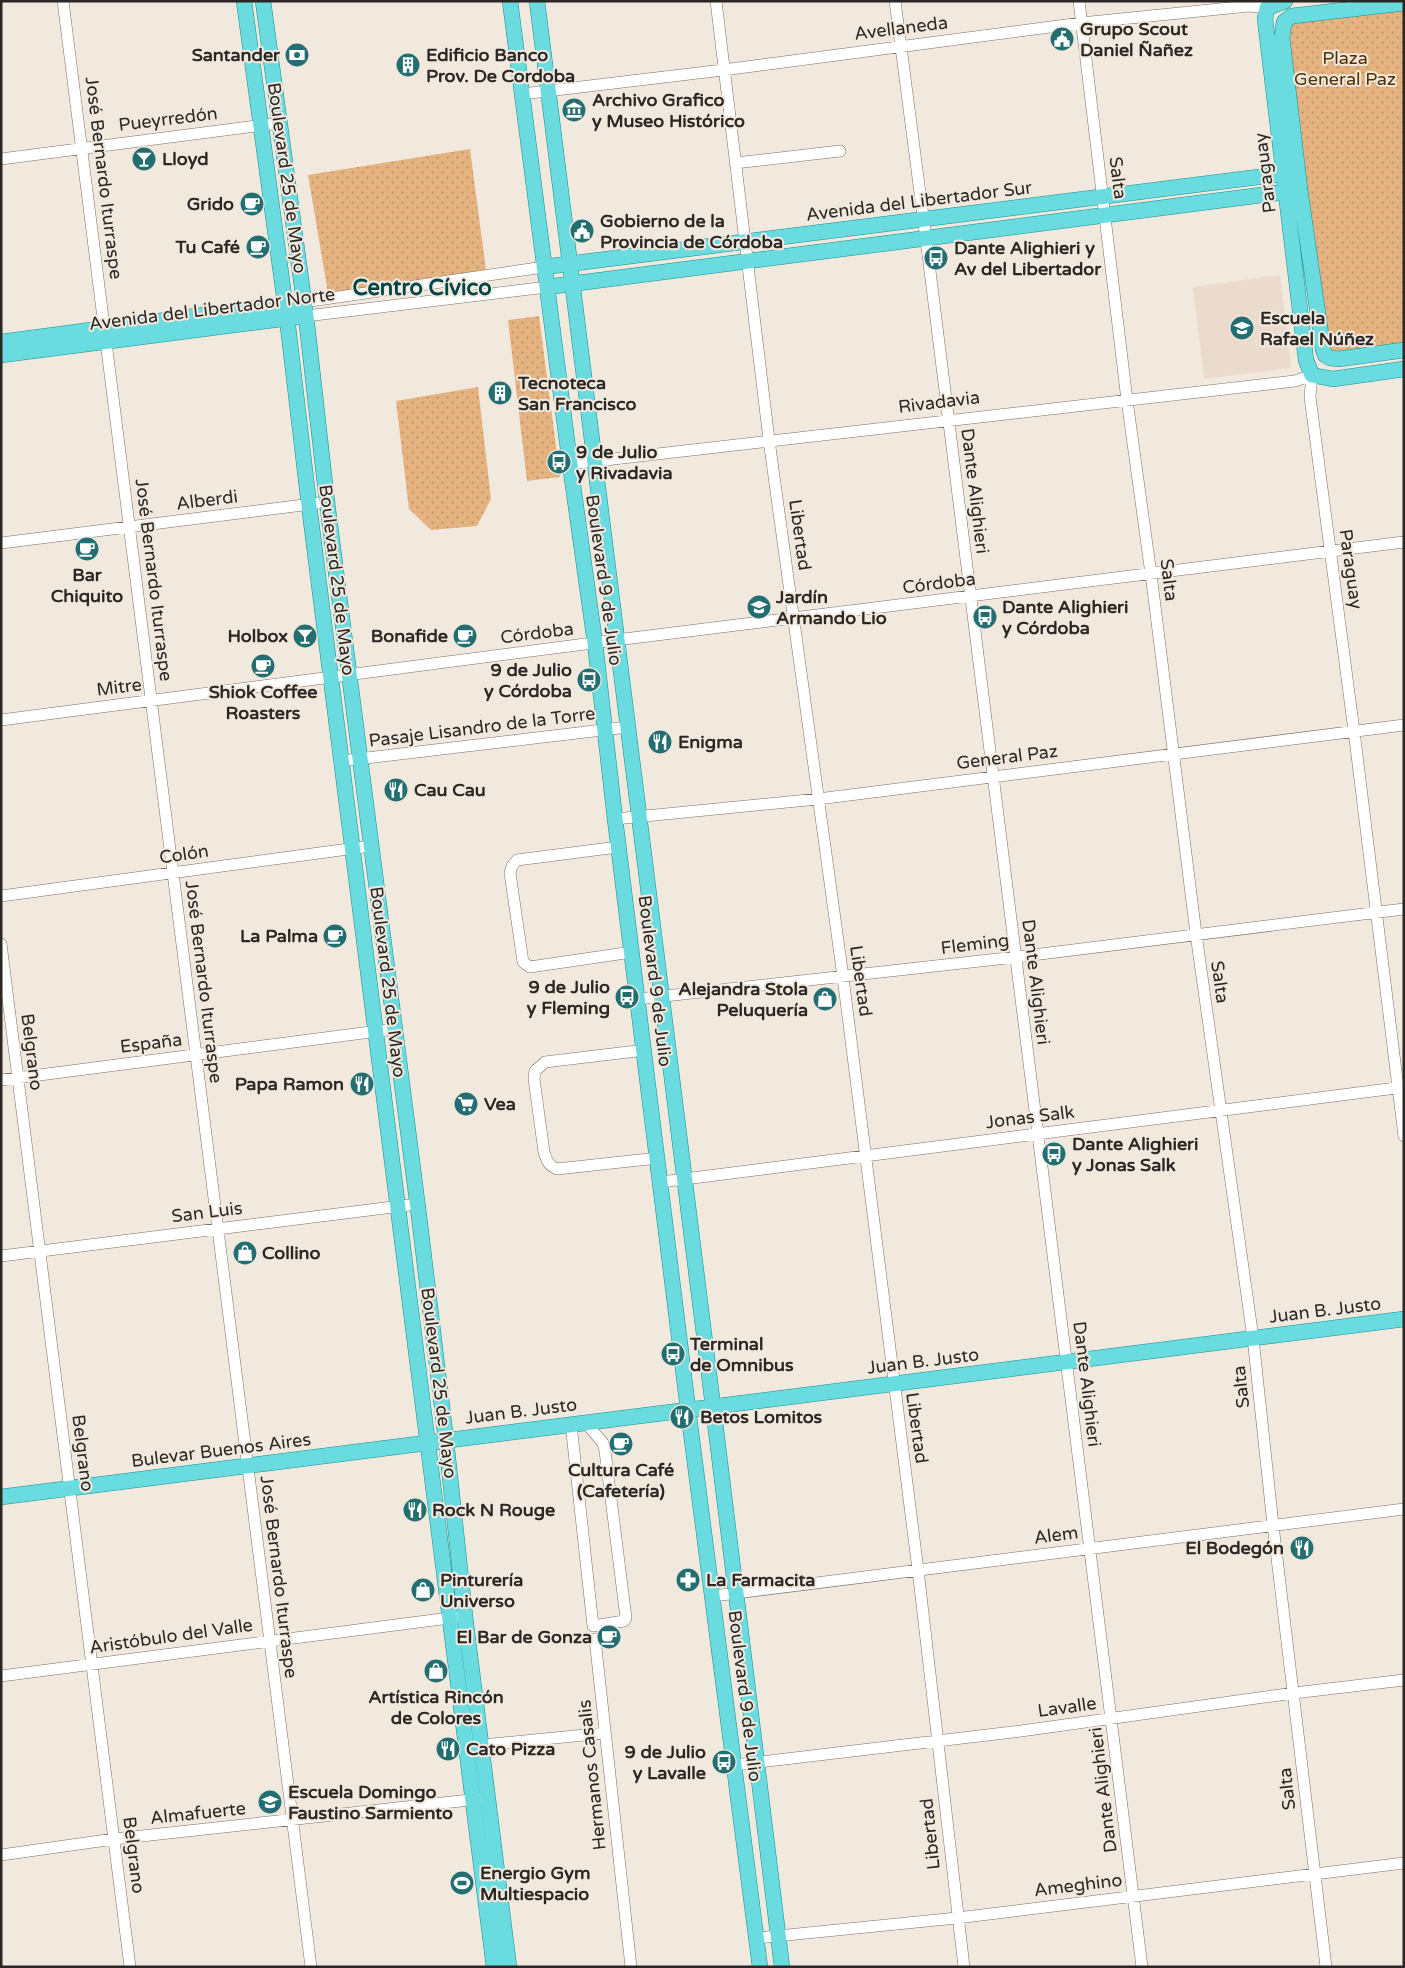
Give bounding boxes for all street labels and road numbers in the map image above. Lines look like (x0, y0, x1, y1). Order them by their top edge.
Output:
street label: Avellaneda (853, 11, 949, 45)
street label: José Bernardo Iturraspe (81, 75, 127, 281)
street label: Boulevard 25 de Mayo (263, 81, 311, 275)
street label: Pueyrredón (117, 102, 219, 136)
street label: Paraguay (1249, 131, 1281, 214)
street label: Salta (1104, 155, 1132, 201)
street label: Avenida del Libertador Sur (805, 176, 1033, 226)
street label: Avenida del Libertador Norte (88, 283, 336, 335)
street label: Rivadavia (897, 386, 981, 418)
street label: Dante Alighieri (956, 427, 994, 555)
street label: José Bernardo Iturraspe (131, 477, 177, 683)
street label: Boulevard 25 de Mayo (314, 483, 360, 677)
street label: Alberdi (175, 485, 239, 515)
street label: Boulevard 9 de Julio (581, 493, 627, 667)
street label: Libertad (784, 498, 816, 572)
street label: Paraguay (1334, 528, 1368, 611)
street label: Salta (1155, 557, 1183, 603)
street label: Córdoba (901, 568, 977, 598)
street label: Córdoba (499, 618, 575, 648)
street label: Mitre (95, 673, 143, 701)
street label: Pasaje Lisandro de la Torre (367, 702, 597, 752)
street label: General Paz (955, 740, 1059, 774)
street label: Colón (158, 840, 210, 868)
street label: José Bernardo Iturraspe (181, 879, 227, 1085)
street label: Boulevard 25 de Mayo (365, 885, 411, 1079)
street label: Boulevard 9 de Julio (634, 894, 676, 1068)
street label: Dante Alighieri (1017, 918, 1055, 1046)
street label: Fleming (940, 929, 1010, 959)
street label: Libertad (845, 944, 877, 1018)
street label: Salta (1206, 959, 1234, 1005)
street label: Belgrano (16, 1012, 48, 1092)
street label: España (119, 1028, 183, 1058)
street label: Jonas Salk (984, 1101, 1076, 1133)
street label: San Luis (170, 1197, 244, 1227)
street label: Boulevard 25 de Mayo (416, 1286, 462, 1480)
street label: Juan B. Justo (1268, 1292, 1382, 1328)
street label: Dante Alighieri (1068, 1320, 1106, 1448)
street label: Juan B. Justo (866, 1343, 980, 1379)
street label: Salta (1228, 1365, 1254, 1409)
street label: Libertad (901, 1391, 933, 1465)
street label: Juan B. Justo (464, 1393, 578, 1429)
street label: Belgrano (67, 1413, 99, 1493)
street label: Bulevar Buenos Aires (130, 1428, 312, 1472)
street label: José Bernardo Iturraspe (256, 1474, 302, 1680)
street label: Alem (1033, 1521, 1079, 1549)
street label: Boulevard 9 de Julio (724, 1609, 766, 1783)
street label: Aristóbulo del Valle (88, 1614, 254, 1658)
street label: Lavalle (1036, 1692, 1098, 1722)
street label: Hermanos Casalis (573, 1699, 611, 1851)
street label: Dante Alighieri (1084, 1726, 1122, 1854)
street label: Salta (1274, 1767, 1300, 1811)
street label: Almafuerte (149, 1797, 247, 1829)
street label: Libertad (915, 1797, 945, 1871)
street label: Belgrano (118, 1815, 150, 1895)
street label: Ameghino (1033, 1869, 1123, 1901)

